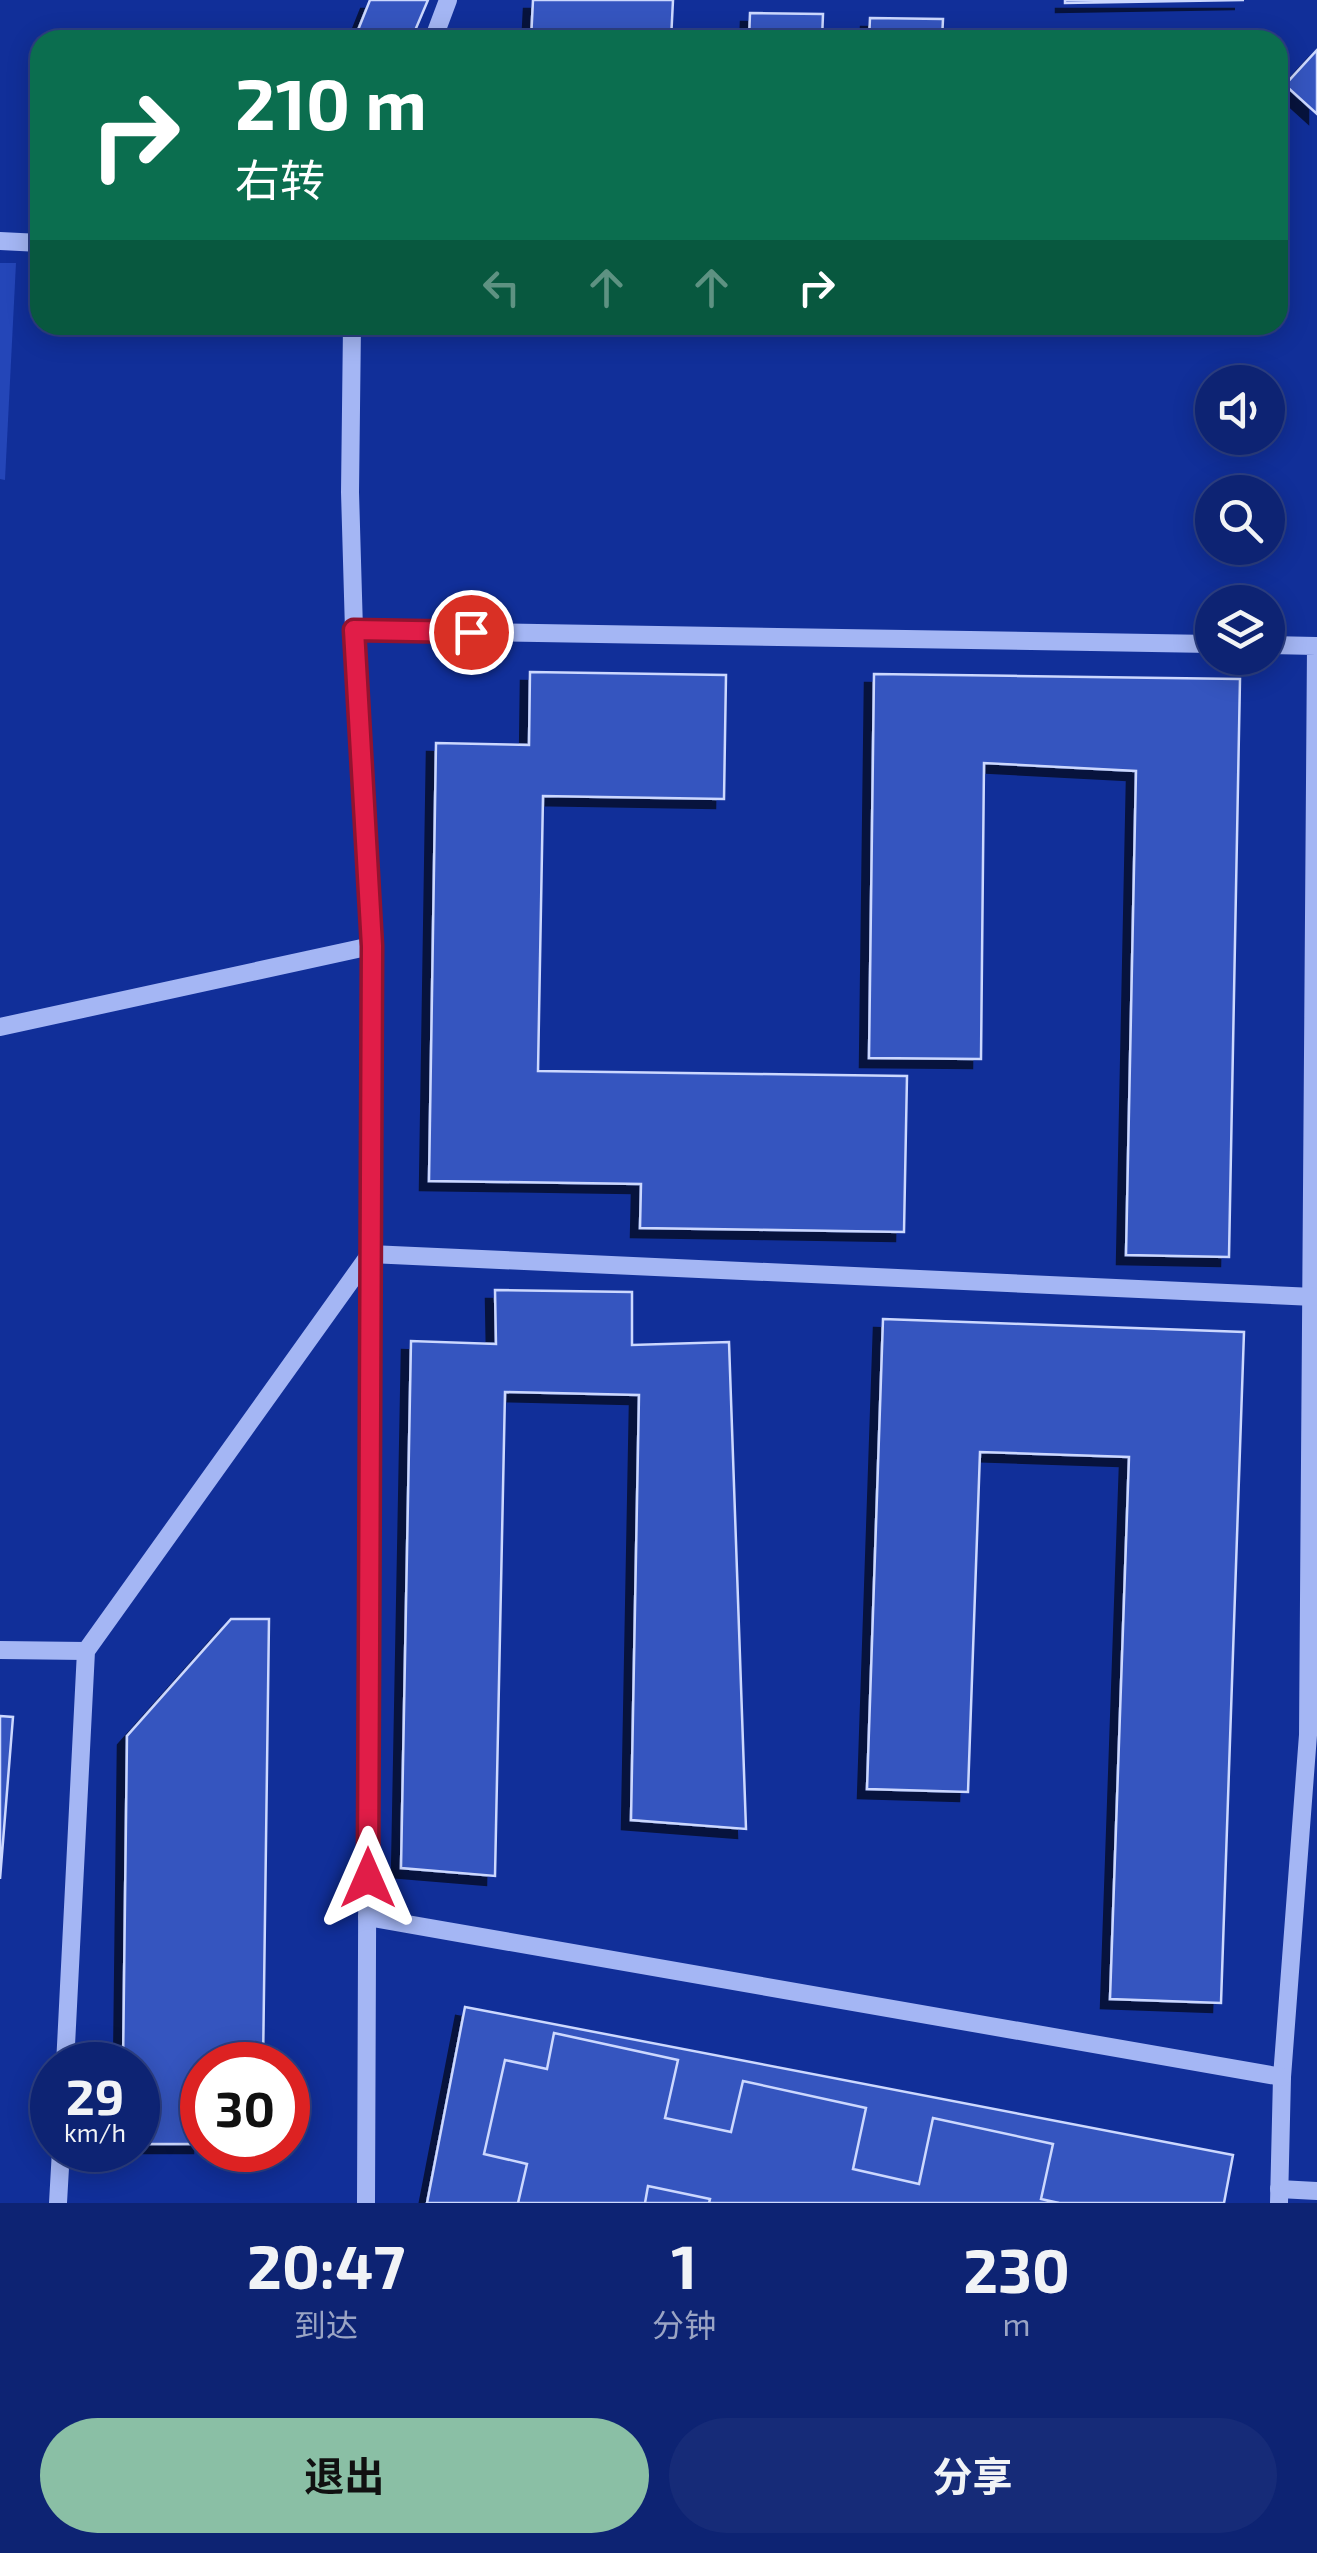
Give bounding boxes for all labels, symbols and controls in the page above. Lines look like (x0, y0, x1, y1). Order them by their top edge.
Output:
text: 210 m (235, 60, 427, 144)
icon: right (70, 70, 200, 200)
text: 右转 (235, 152, 325, 206)
icon: left (474, 260, 529, 315)
icon: ahead (579, 260, 634, 315)
icon: ahead (684, 260, 739, 315)
icon: right (789, 260, 844, 315)
map controls (1195, 365, 1285, 675)
button: sound (1195, 365, 1285, 455)
button: search (1195, 475, 1285, 565)
button: layers (1195, 585, 1285, 675)
pin (429, 590, 514, 675)
icon: arrive (444, 605, 499, 660)
position arrow (316, 1826, 420, 1930)
speed limit sign: 30 (180, 2042, 310, 2172)
text: 29 (66, 2065, 124, 2125)
text: km/h (64, 2117, 126, 2147)
text: 20:47 (247, 2229, 405, 2301)
text: 1 (671, 2229, 697, 2301)
text: 230 (963, 2233, 1070, 2305)
text: m (1003, 2304, 1031, 2342)
text: 到达 (294, 2305, 358, 2343)
text: 分钟 (652, 2305, 716, 2343)
button: 退出 (40, 2418, 649, 2533)
button: 分享 (669, 2418, 1277, 2533)

